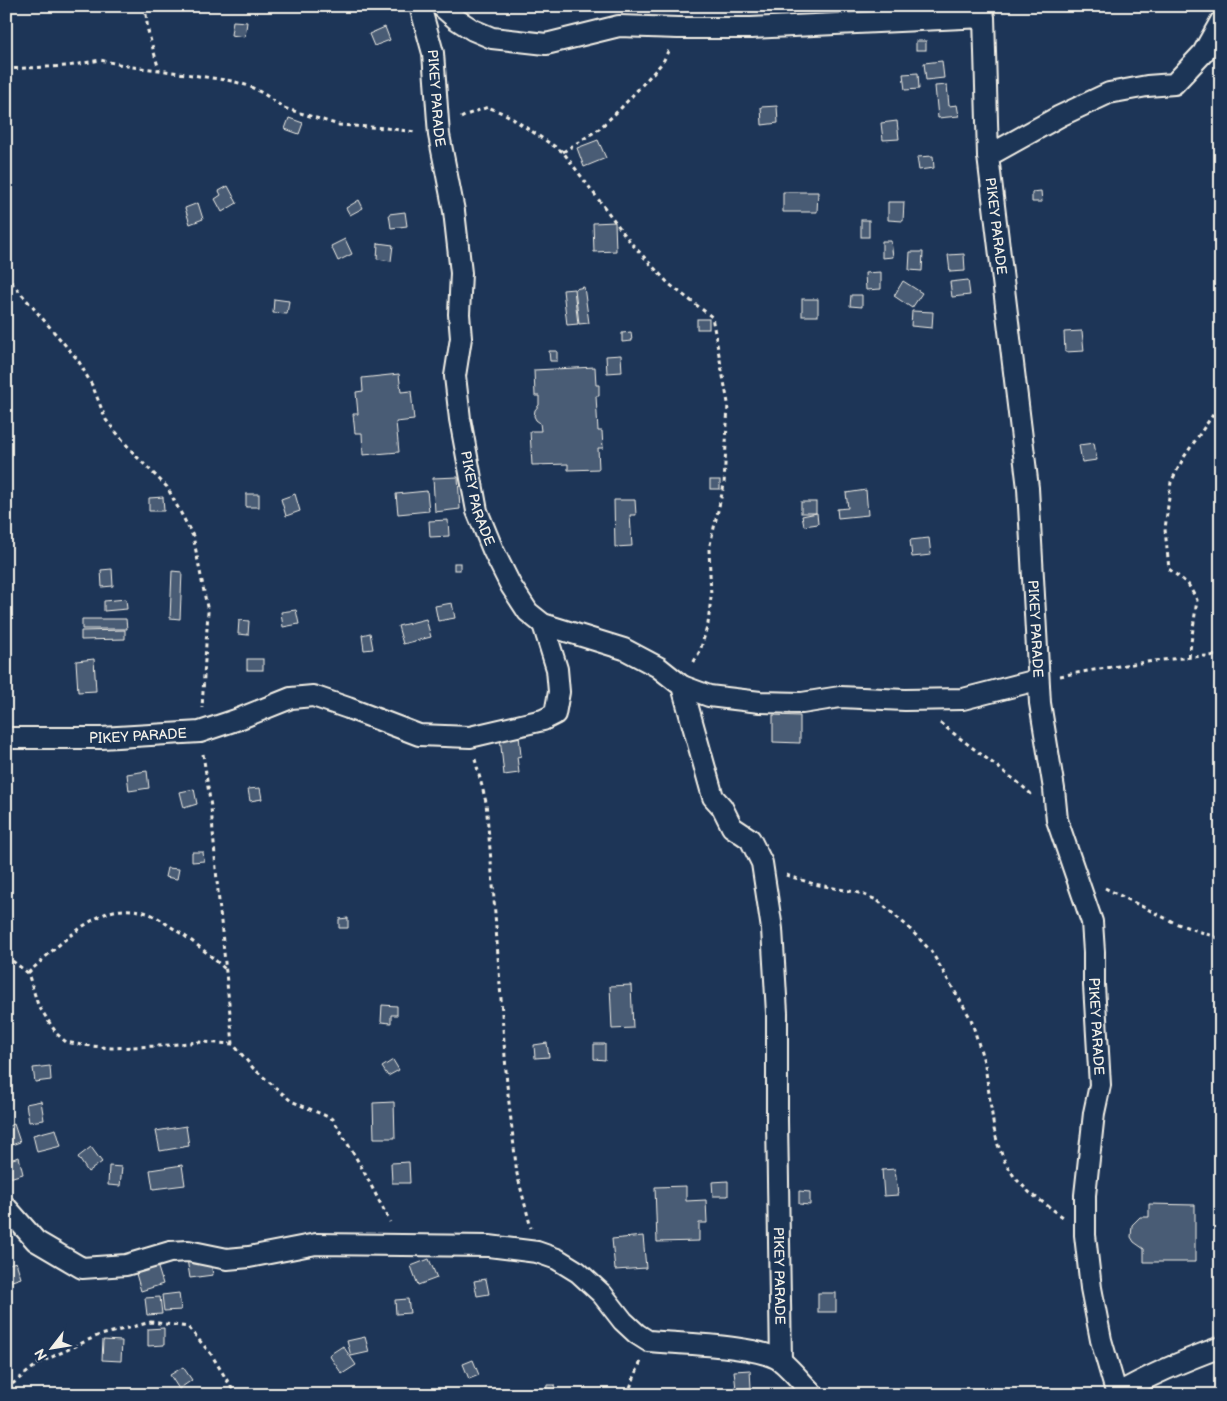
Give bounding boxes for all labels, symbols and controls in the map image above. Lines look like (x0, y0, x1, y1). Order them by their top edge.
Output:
street label: PIKEY PARADE (424, 49, 450, 148)
street label: PIKEY PARADE (982, 176, 1011, 275)
street label: PIKEY PARADE (458, 449, 499, 548)
street label: PIKEY PARADE (1025, 579, 1047, 678)
street label: PIKEY PARADE (89, 724, 187, 747)
street label: PIKEY PARADE (1086, 978, 1108, 1076)
street label: PIKEY PARADE (770, 1227, 789, 1325)
north arrow (28, 1324, 78, 1374)
text: N (31, 1346, 51, 1363)

